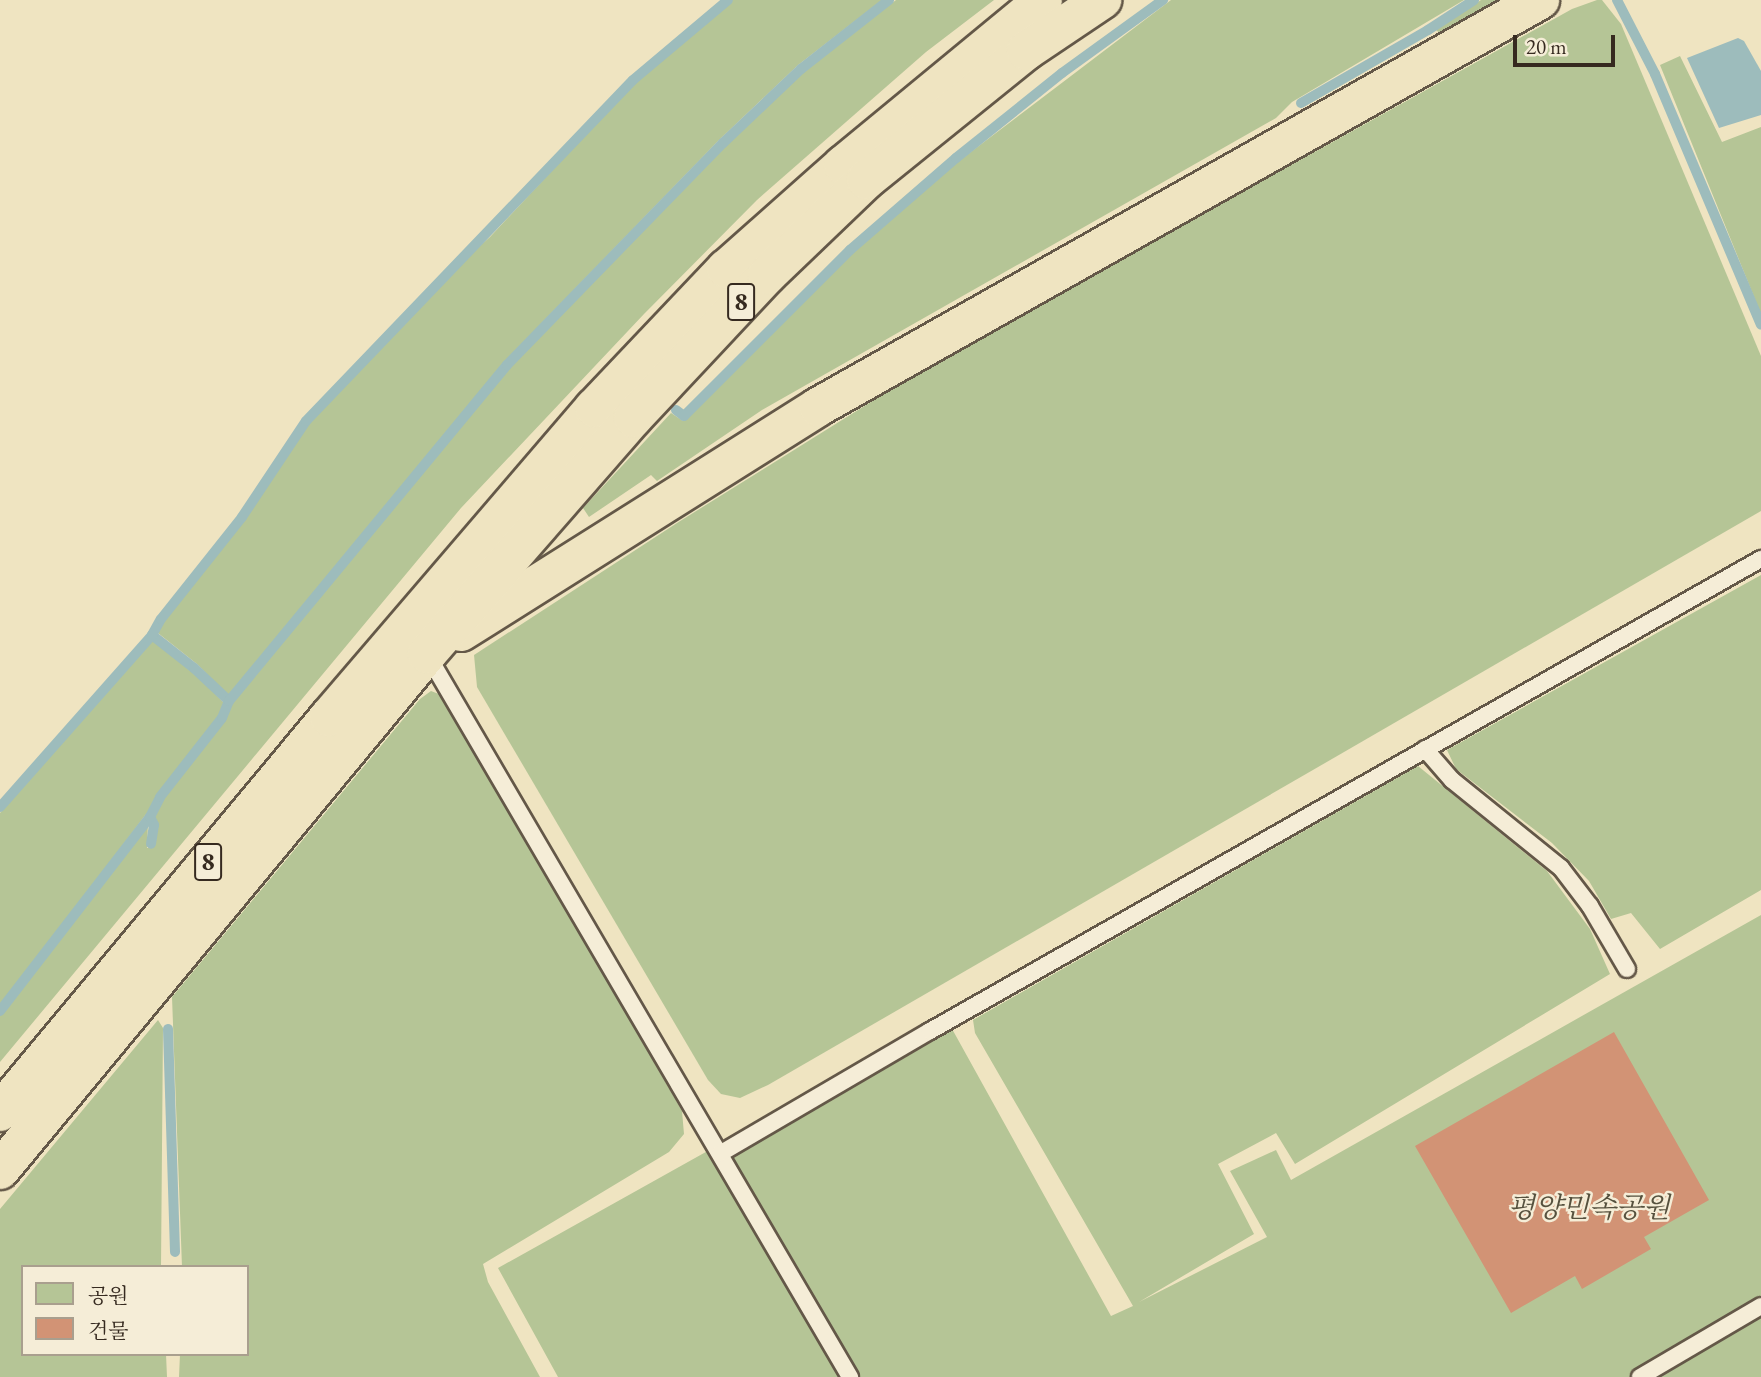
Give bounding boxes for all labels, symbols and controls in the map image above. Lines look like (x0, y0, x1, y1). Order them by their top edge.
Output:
scale bar (1516, 21, 1618, 65)
text: 20 m (1526, 33, 1567, 60)
road number: 8 (727, 280, 755, 324)
road number: 8 (194, 840, 222, 884)
park label: 평양민속공원 (1508, 1190, 1670, 1224)
legend (21, 1265, 248, 1356)
text: 공원 (88, 1282, 129, 1309)
text: 건물 (88, 1317, 129, 1344)

